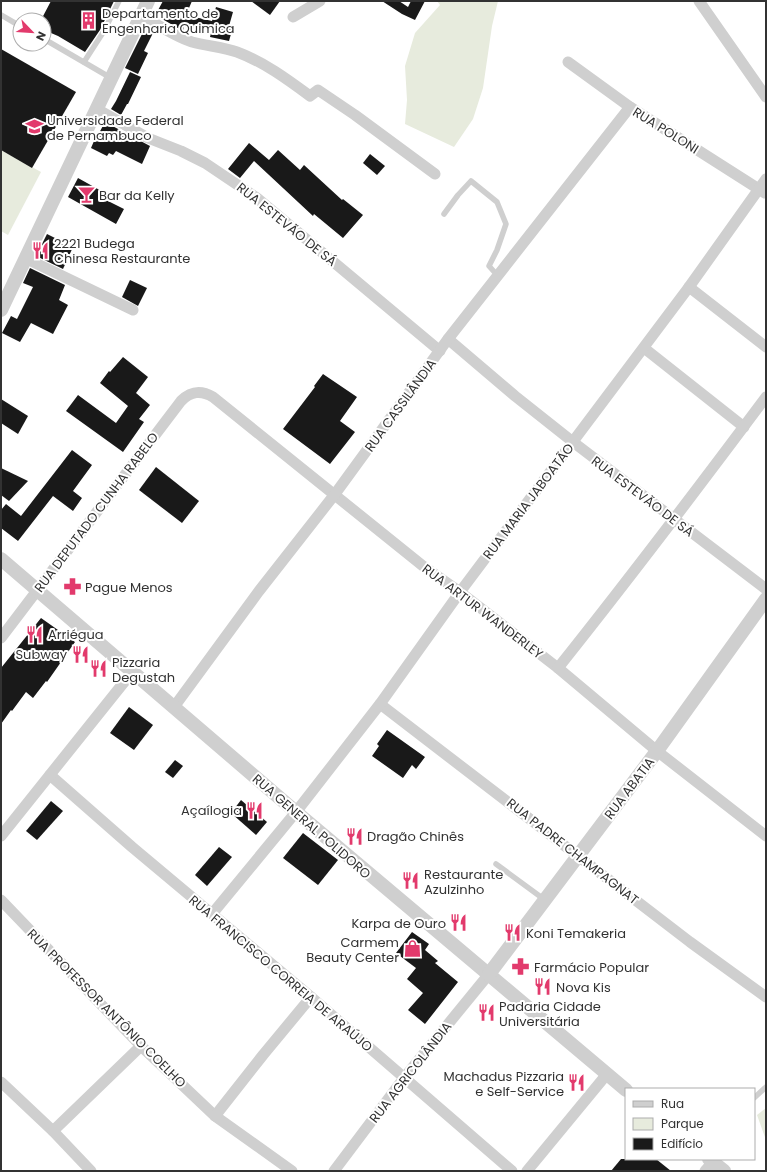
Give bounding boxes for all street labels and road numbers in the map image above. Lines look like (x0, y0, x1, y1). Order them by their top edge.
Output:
street label: RUA POLONI (629, 103, 702, 158)
street label: RUA ESTEVÃO DE SÁ (233, 178, 341, 271)
street label: RUA CASSILÂNDIA (360, 355, 441, 456)
street label: RUA DEPUTADO CUNHA RABELO (30, 428, 163, 596)
street label: RUA MARIA JABOATÃO (478, 439, 578, 563)
street label: RUA ESTEVÃO DE SÁ (588, 452, 698, 541)
street label: RUA ARTUR WANDERLEY (418, 560, 547, 663)
street label: RUA ABATIA (600, 753, 659, 823)
street label: RUA GENERAL POLIDORO (248, 770, 375, 883)
street label: RUA PADRE CHAMPAGNAT (503, 794, 643, 909)
street label: RUA FRANCISCO CORREIA DE ARAÚJO (185, 891, 377, 1056)
street label: RUA PROFESSOR ANTÔNIO COELHO (23, 925, 190, 1092)
street label: RUA AGRICOLÂNDIA (365, 1017, 456, 1127)

